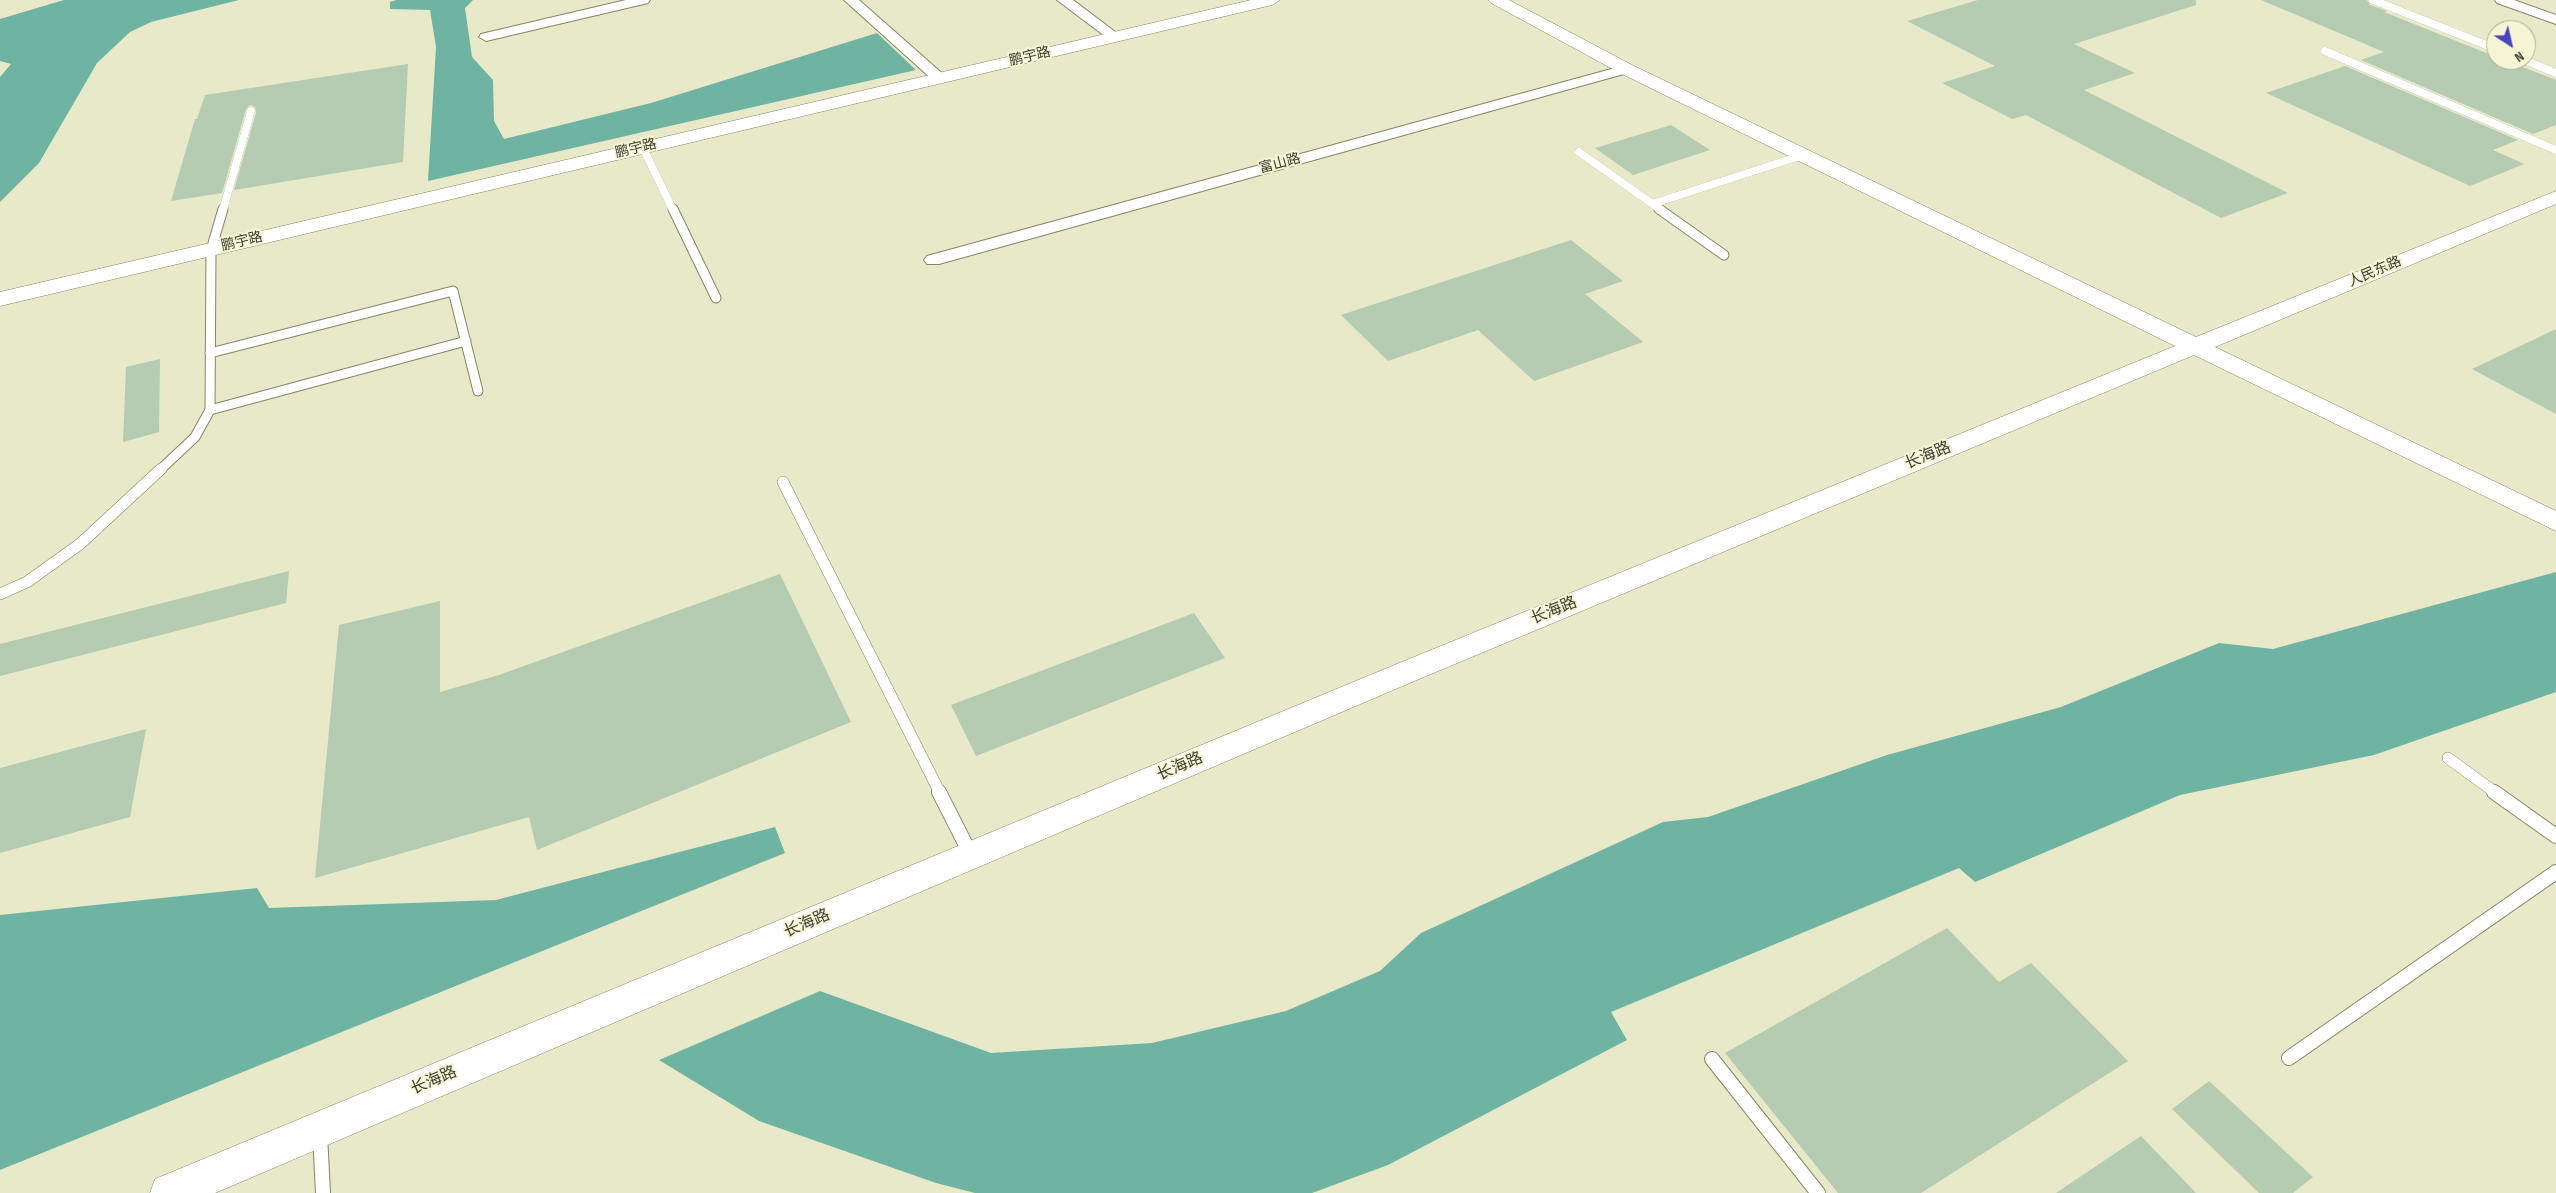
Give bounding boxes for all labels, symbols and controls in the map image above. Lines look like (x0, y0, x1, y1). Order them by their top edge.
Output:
north arrow (2486, 20, 2536, 70)
street label: 鹏宇路 (1008, 44, 1052, 70)
text: N (2511, 48, 2527, 66)
street label: 鹏宇路 (614, 136, 658, 162)
street label: 富山路 (1258, 150, 1302, 178)
street label: 鹏宇路 (220, 229, 264, 255)
street label: 人民东路 (2346, 253, 2404, 291)
street label: 长海路 (1902, 438, 1954, 474)
street label: 长海路 (1528, 593, 1580, 629)
street label: 长海路 (1154, 749, 1206, 785)
street label: 长海路 (781, 906, 833, 942)
street label: 长海路 (408, 1063, 460, 1099)

